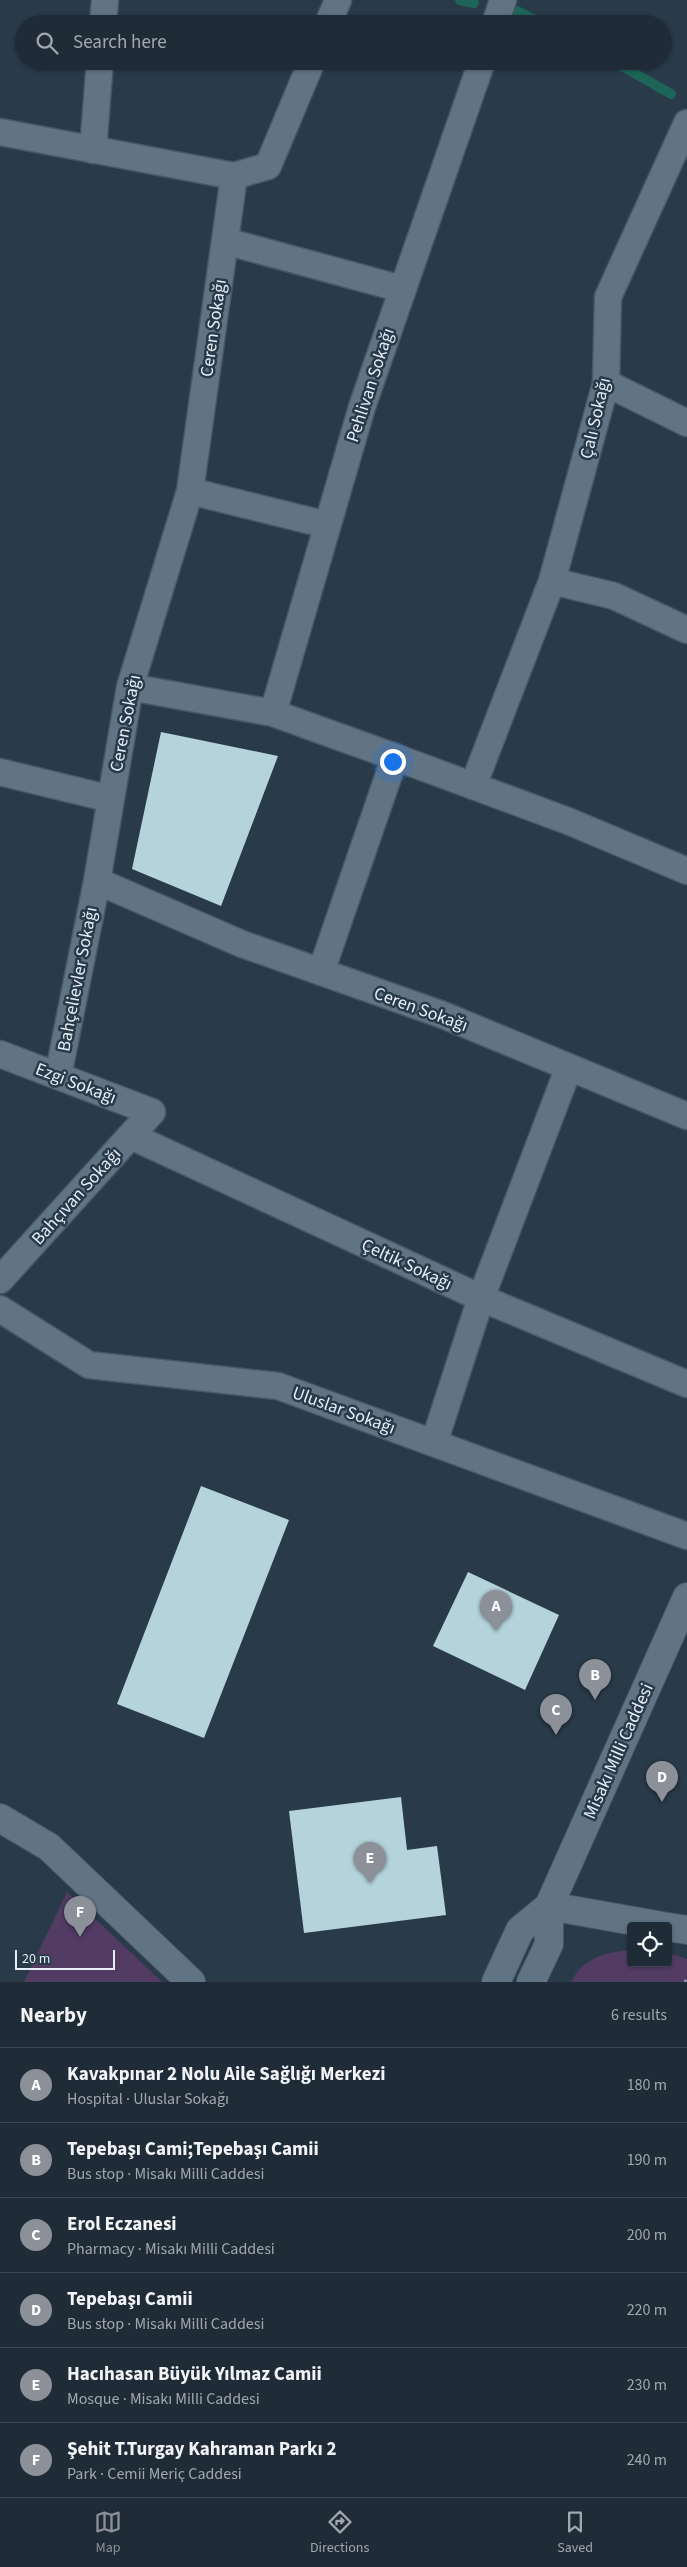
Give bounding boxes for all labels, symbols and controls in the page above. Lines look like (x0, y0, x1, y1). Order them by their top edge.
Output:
search box (15, 15, 672, 70)
icon: search (33, 29, 61, 57)
text: Search here (73, 29, 167, 56)
street label: Ceren Sokağı (194, 278, 233, 379)
street label: Pehlivan Sokağı (340, 325, 401, 445)
street label: Çalı Sokağı (574, 375, 617, 461)
street label: Ceren Sokağı (104, 672, 147, 774)
your location (380, 749, 406, 775)
street label: Bahçelievler Sokağı (51, 905, 104, 1053)
street label: Ceren Sokağı (370, 981, 471, 1038)
street label: Ezgi Sokağı (32, 1057, 120, 1110)
street label: Bahçıvan Sokağı (26, 1142, 127, 1251)
street label: Çeltik Sokağı (357, 1233, 456, 1296)
street label: Uluslar Sokağı (289, 1380, 399, 1441)
pin: A (480, 1590, 512, 1631)
pin: B (579, 1659, 611, 1700)
street label: Misakı Milli Caddesi (577, 1679, 660, 1823)
pin: C (540, 1694, 572, 1735)
pin: D (646, 1761, 678, 1802)
pin: E (354, 1842, 386, 1883)
pin: F (64, 1896, 96, 1937)
map controls (627, 1922, 672, 1967)
button: locate (627, 1922, 672, 1967)
scale bar (15, 1947, 115, 1970)
text: 20 m (22, 1949, 50, 1969)
text: Nearby (20, 2000, 87, 2030)
text: 6 results (611, 2004, 667, 2026)
text: Kavakpınar 2 Nolu Aile Sağlığı Merkezi (67, 2061, 385, 2088)
text: A (31, 2074, 41, 2096)
text: 180 m (627, 2074, 667, 2096)
text: Hospital · Uluslar Sokağı (67, 2088, 229, 2110)
text: Tepebaşı Cami;Tepebaşı Camii (67, 2136, 319, 2163)
text: B (31, 2149, 41, 2171)
text: 190 m (627, 2149, 667, 2171)
text: Bus stop · Misakı Milli Caddesi (67, 2163, 264, 2185)
text: Erol Eczanesi (67, 2211, 177, 2238)
text: C (31, 2224, 41, 2246)
text: 200 m (627, 2224, 667, 2246)
text: Pharmacy · Misakı Milli Caddesi (67, 2238, 275, 2260)
text: Tepebaşı Camii (67, 2286, 193, 2313)
text: D (31, 2299, 41, 2321)
text: 220 m (627, 2299, 667, 2321)
text: Bus stop · Misakı Milli Caddesi (67, 2313, 264, 2335)
text: Hacıhasan Büyük Yılmaz Camii (67, 2361, 322, 2388)
text: E (32, 2374, 40, 2396)
text: 230 m (627, 2374, 667, 2396)
text: Mosque · Misakı Milli Caddesi (67, 2388, 260, 2410)
text: Şehit T.Turgay Kahraman Parkı 2 (67, 2436, 336, 2463)
text: F (32, 2449, 40, 2471)
text: 240 m (627, 2449, 667, 2471)
text: Park · Cemii Meriç Caddesi (67, 2463, 242, 2485)
tab: Map (94, 2508, 122, 2558)
tab: Directions (310, 2508, 369, 2558)
tab: Saved (557, 2508, 593, 2558)

